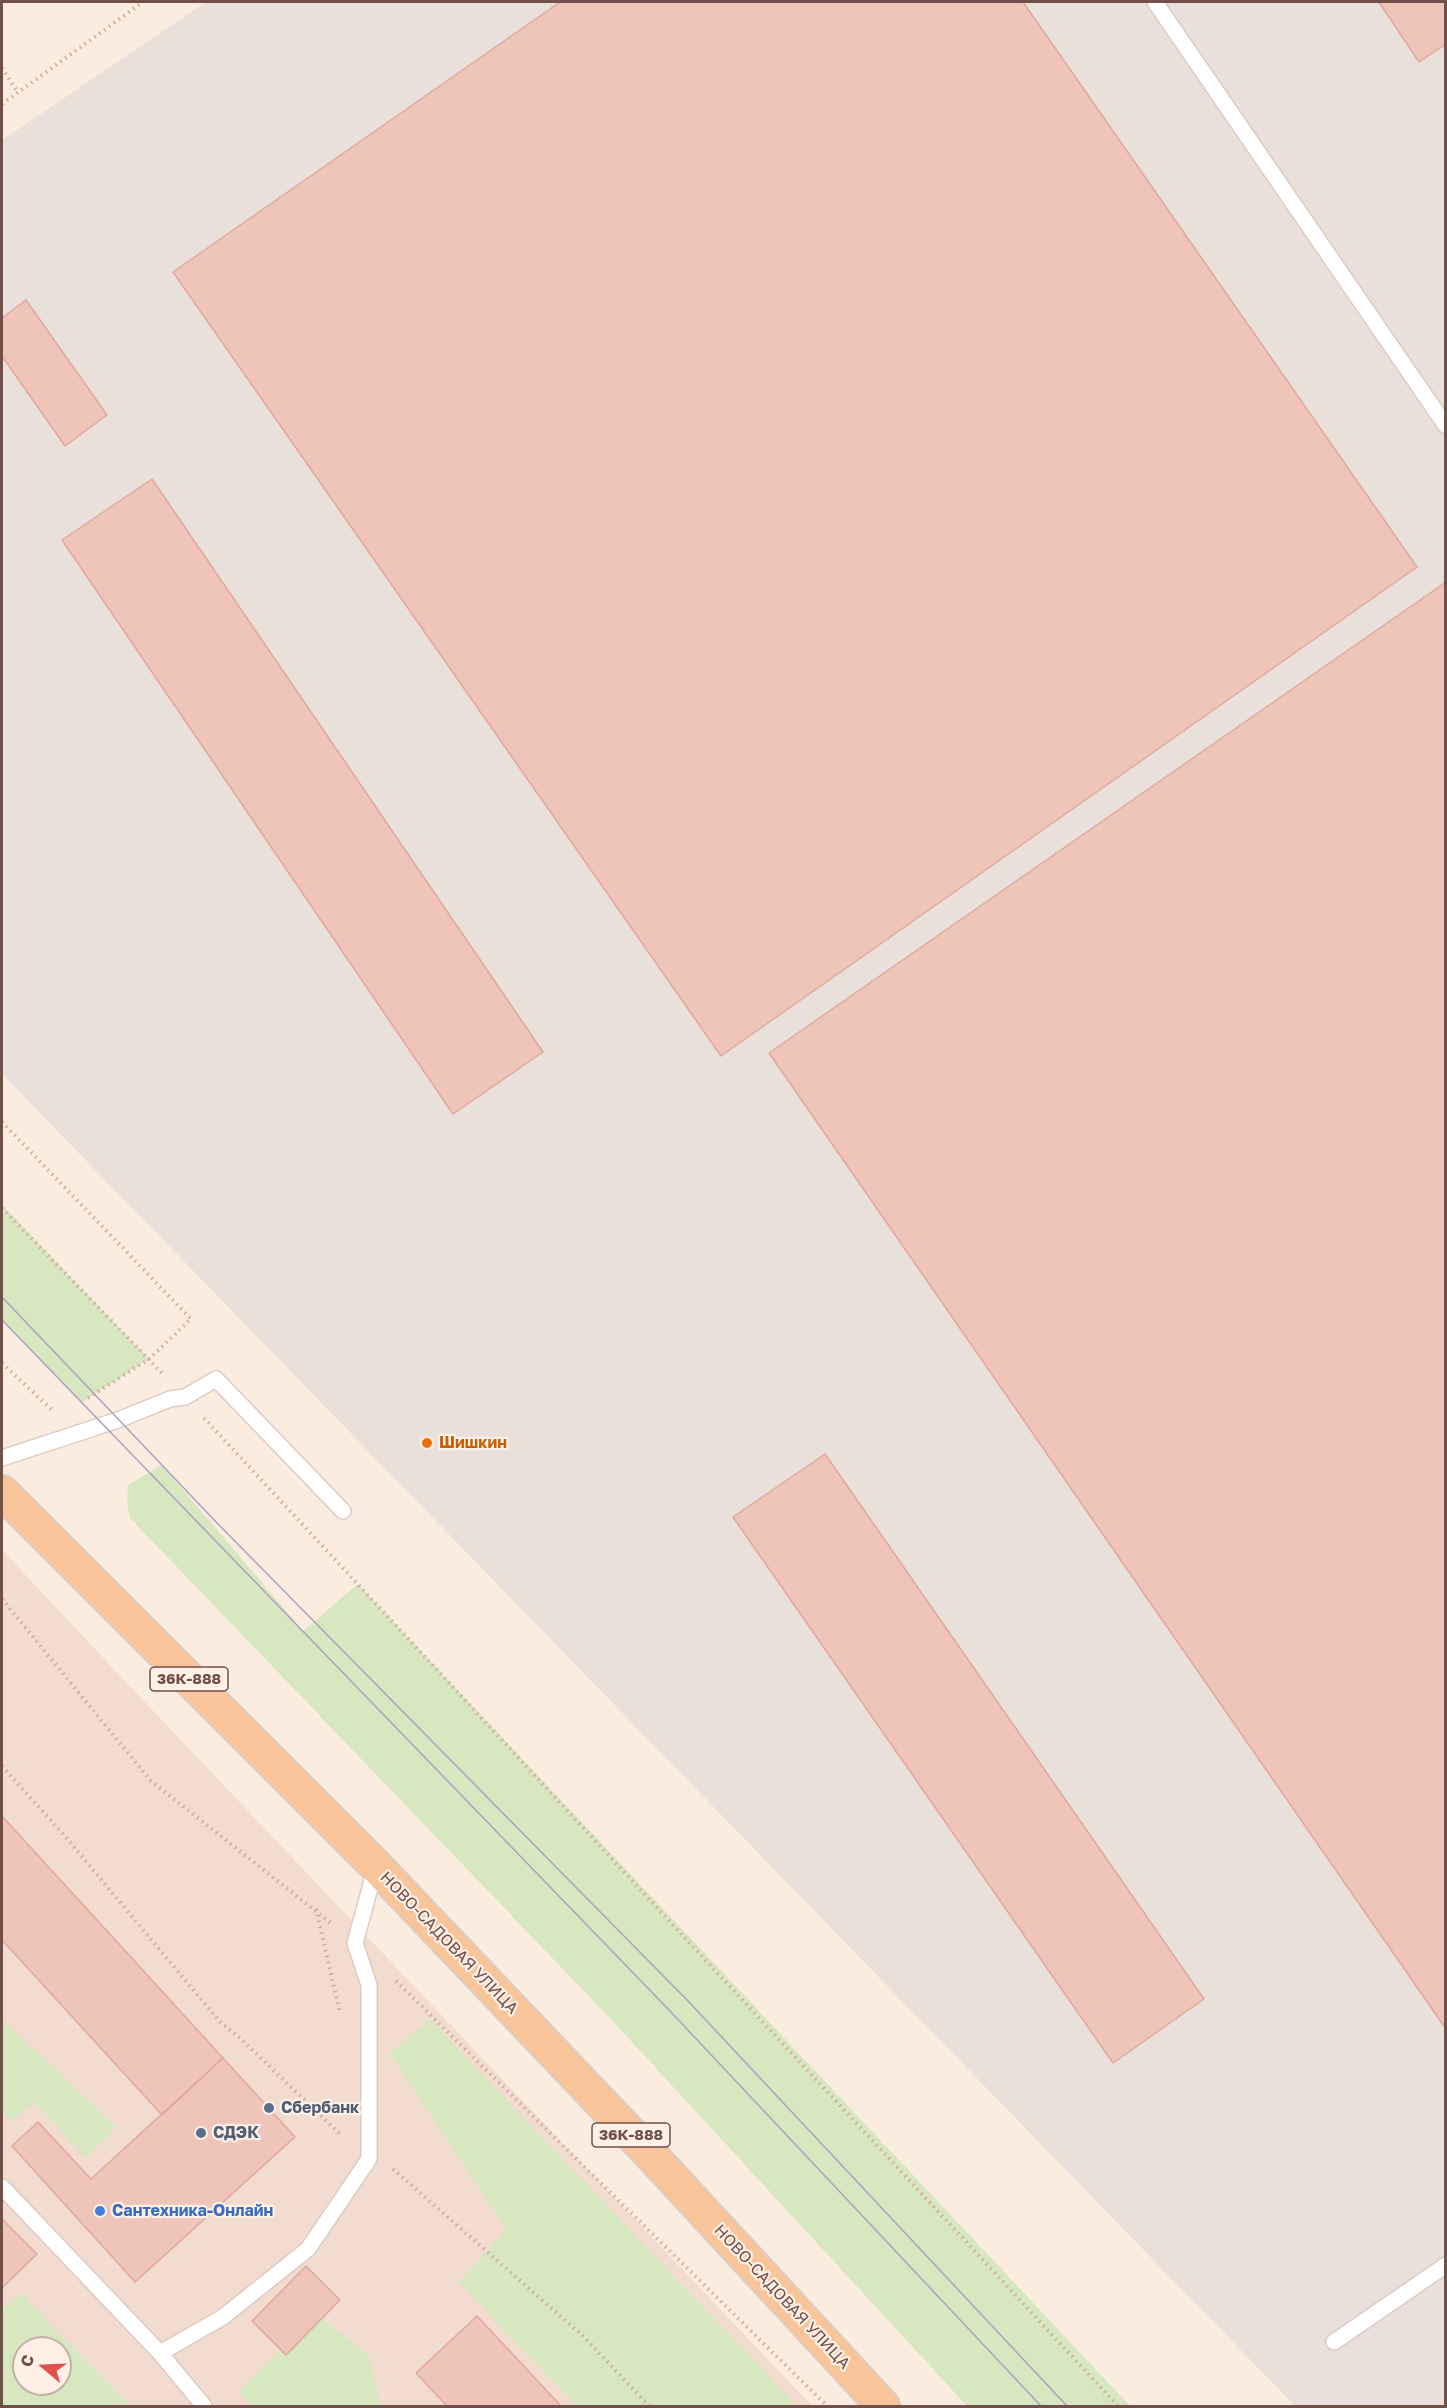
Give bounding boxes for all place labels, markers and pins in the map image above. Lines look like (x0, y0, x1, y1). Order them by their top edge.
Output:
place label: Шишкин (439, 1433, 507, 1453)
marker: Шишкин (420, 1436, 434, 1450)
place label: Сбербанк (281, 2098, 359, 2118)
marker: Сбербанк (262, 2101, 276, 2115)
place label: СДЭК (213, 2123, 259, 2143)
marker: СДЭК (194, 2126, 208, 2140)
place label: Сантехника-Онлайн (112, 2201, 273, 2221)
marker: Сантехника-Онлайн (93, 2204, 107, 2218)

